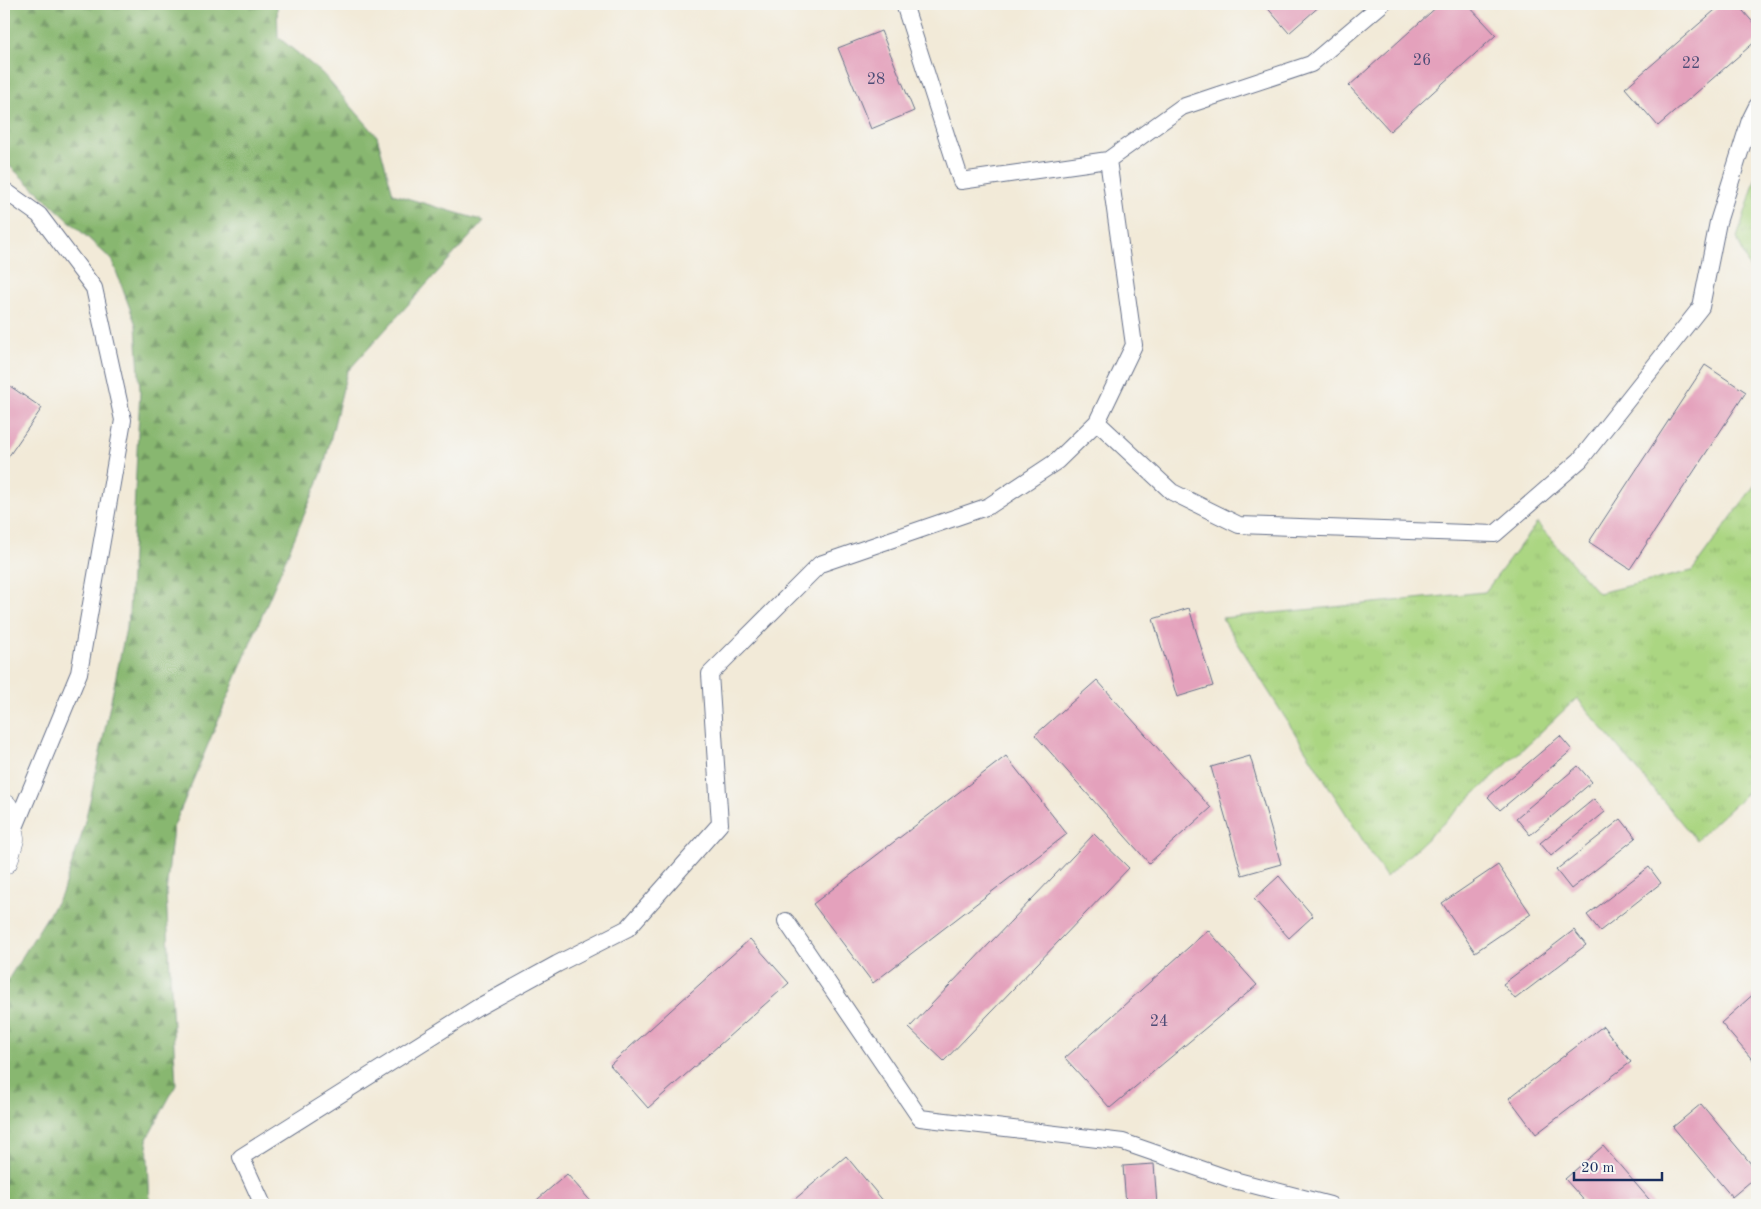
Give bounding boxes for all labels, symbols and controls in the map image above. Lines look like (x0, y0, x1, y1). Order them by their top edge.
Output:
house number: 26 (1413, 53, 1431, 69)
house number: 22 (1682, 56, 1700, 72)
house number: 28 (867, 72, 885, 88)
house number: 24 (1150, 1014, 1168, 1030)
scale bar (1574, 1149, 1661, 1181)
text: 20 m (1581, 1161, 1615, 1176)

